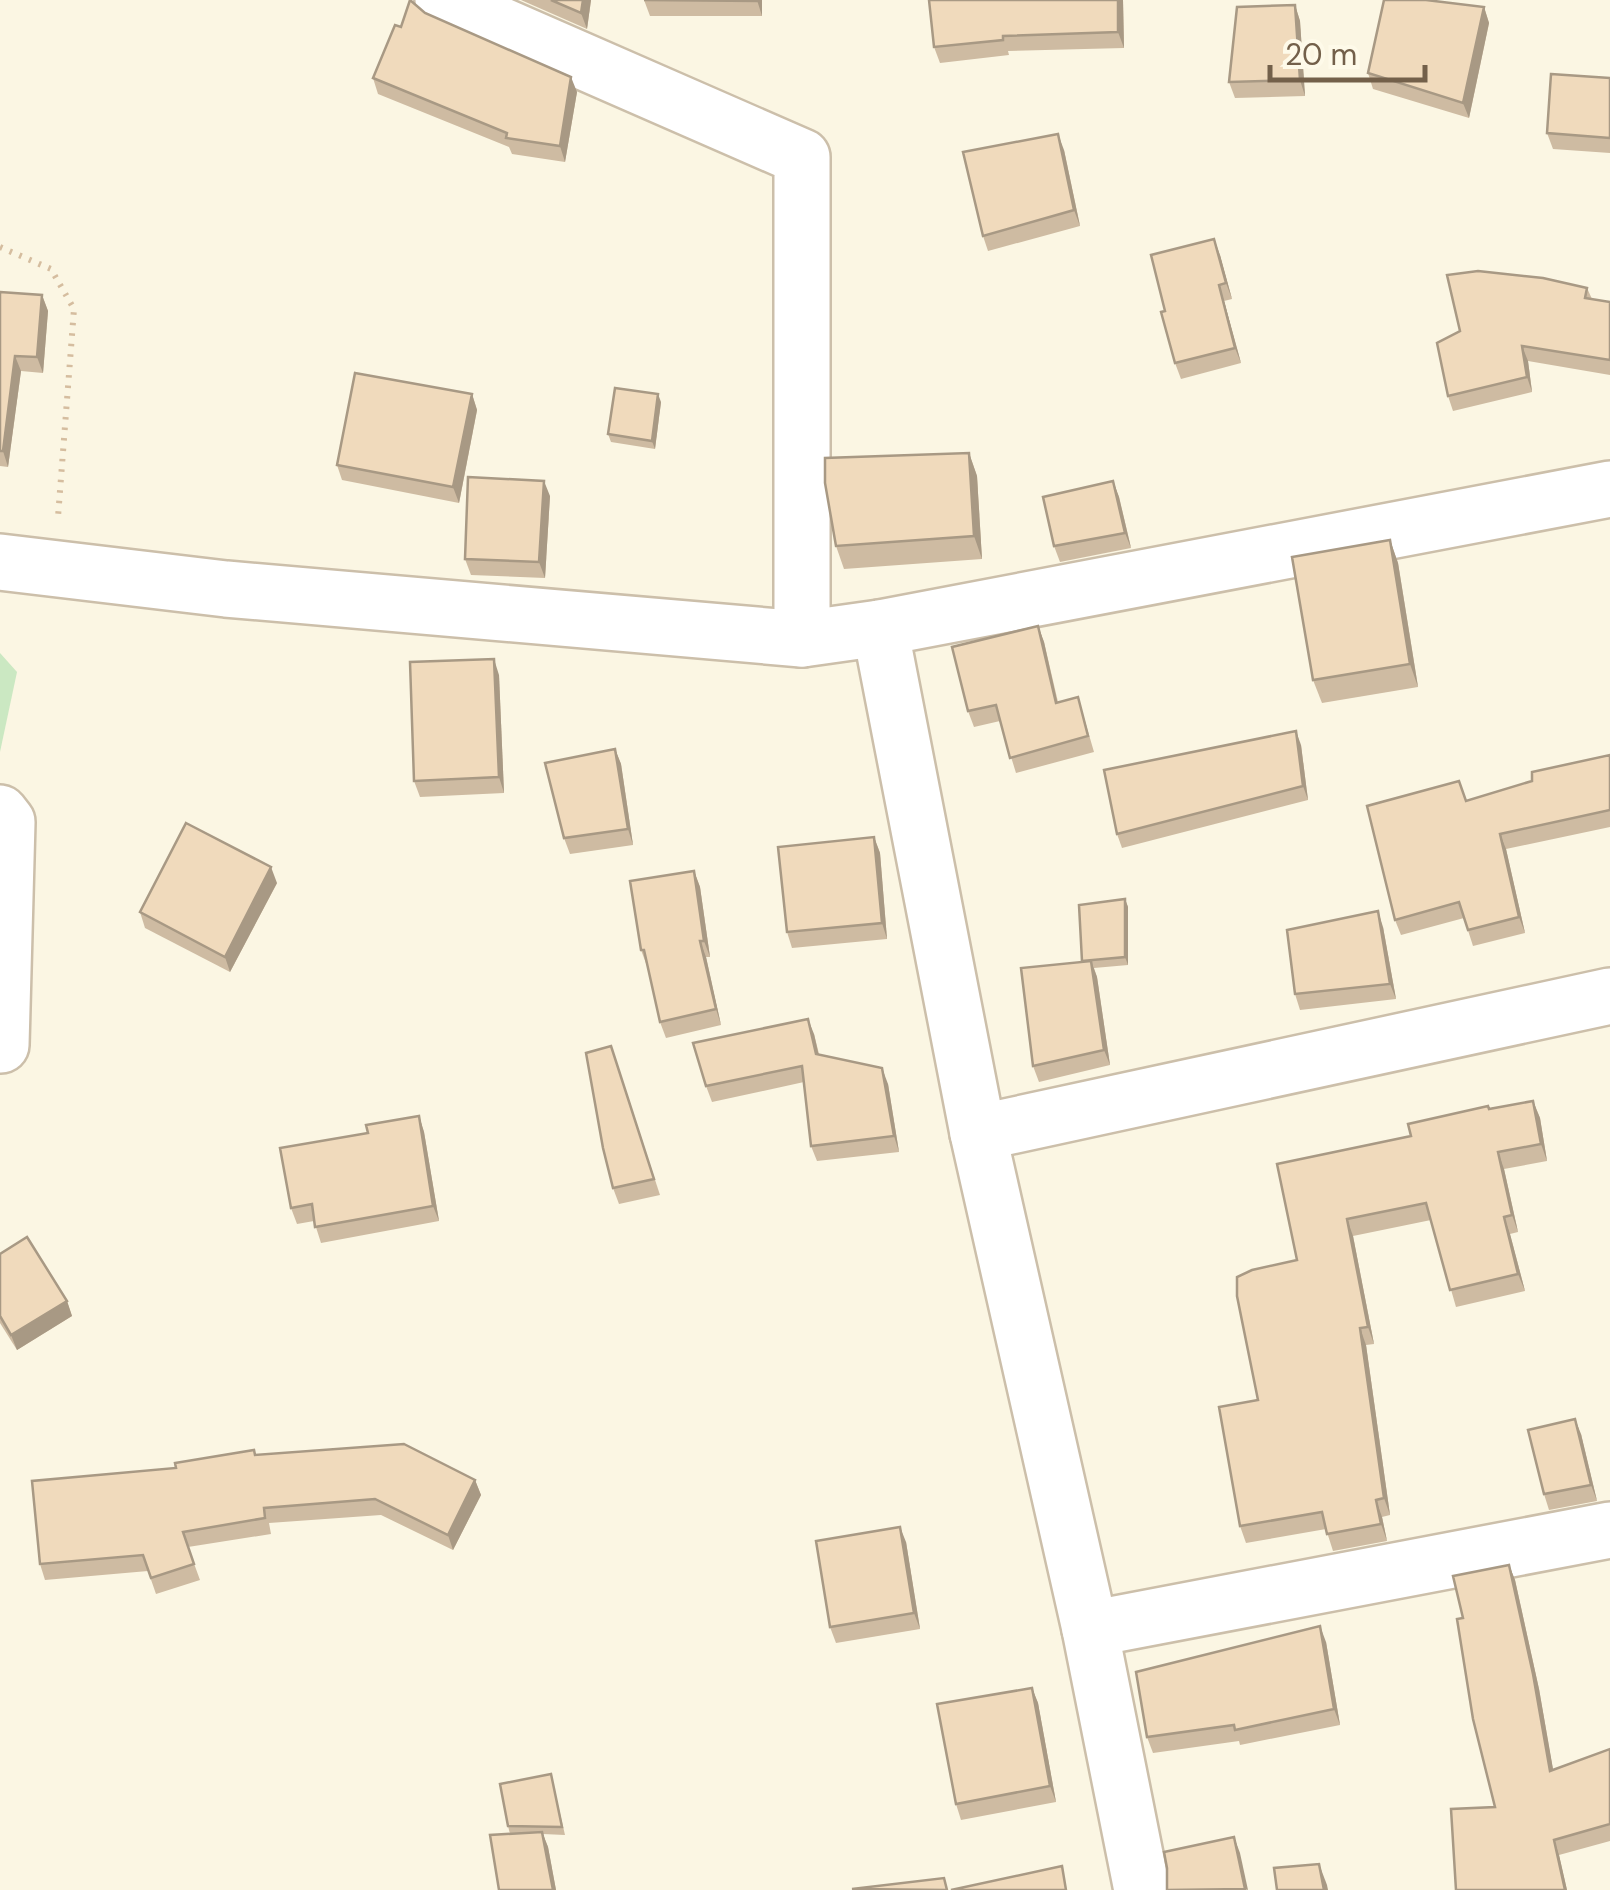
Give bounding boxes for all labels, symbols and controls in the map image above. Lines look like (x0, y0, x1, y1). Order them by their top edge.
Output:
scale bar (1270, 20, 1425, 82)
text: 20 m (1285, 35, 1357, 74)

